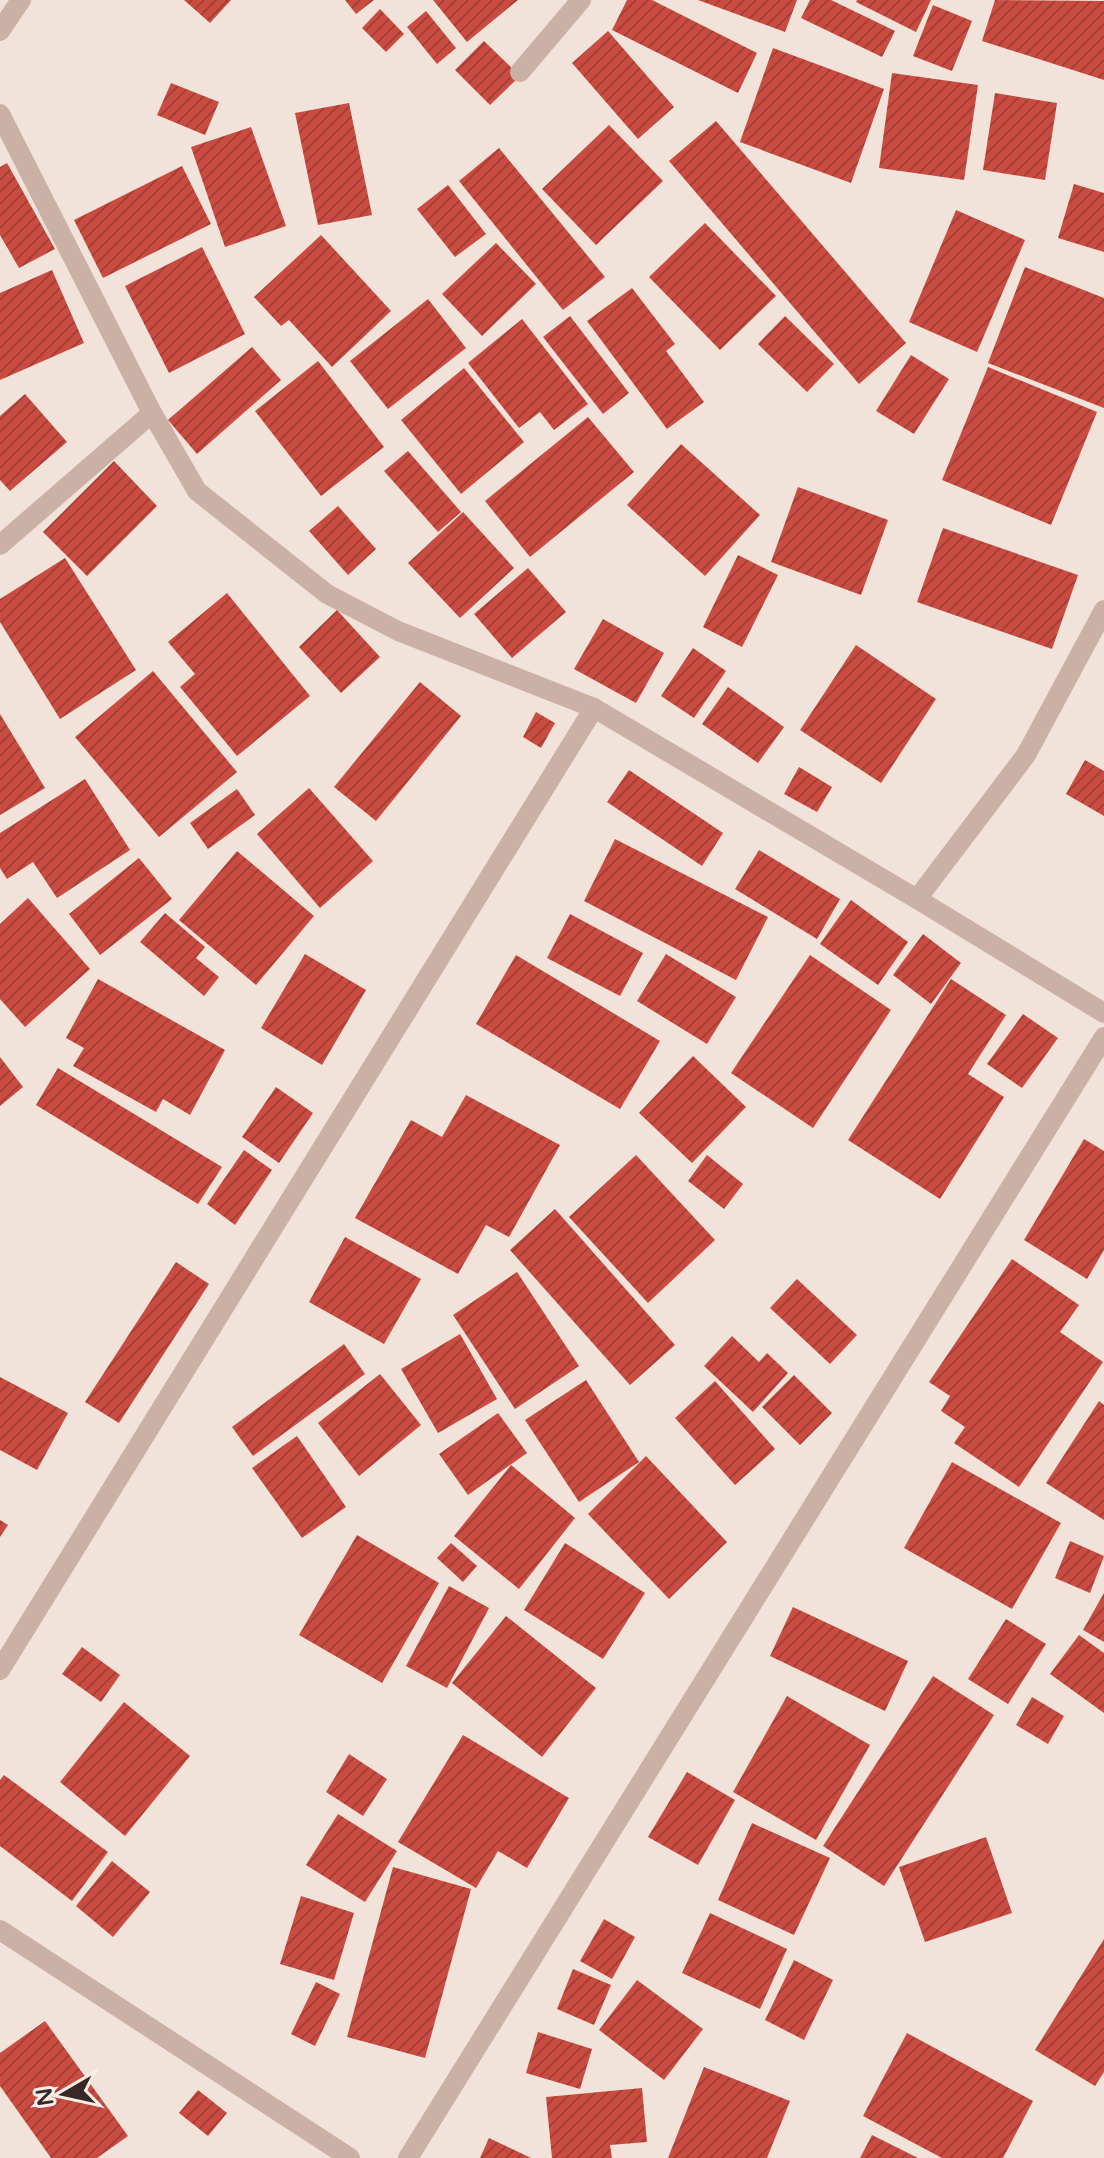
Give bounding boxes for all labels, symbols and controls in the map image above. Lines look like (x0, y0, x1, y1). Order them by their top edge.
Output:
north arrow (24, 2054, 104, 2134)
text: N (31, 2086, 59, 2108)

